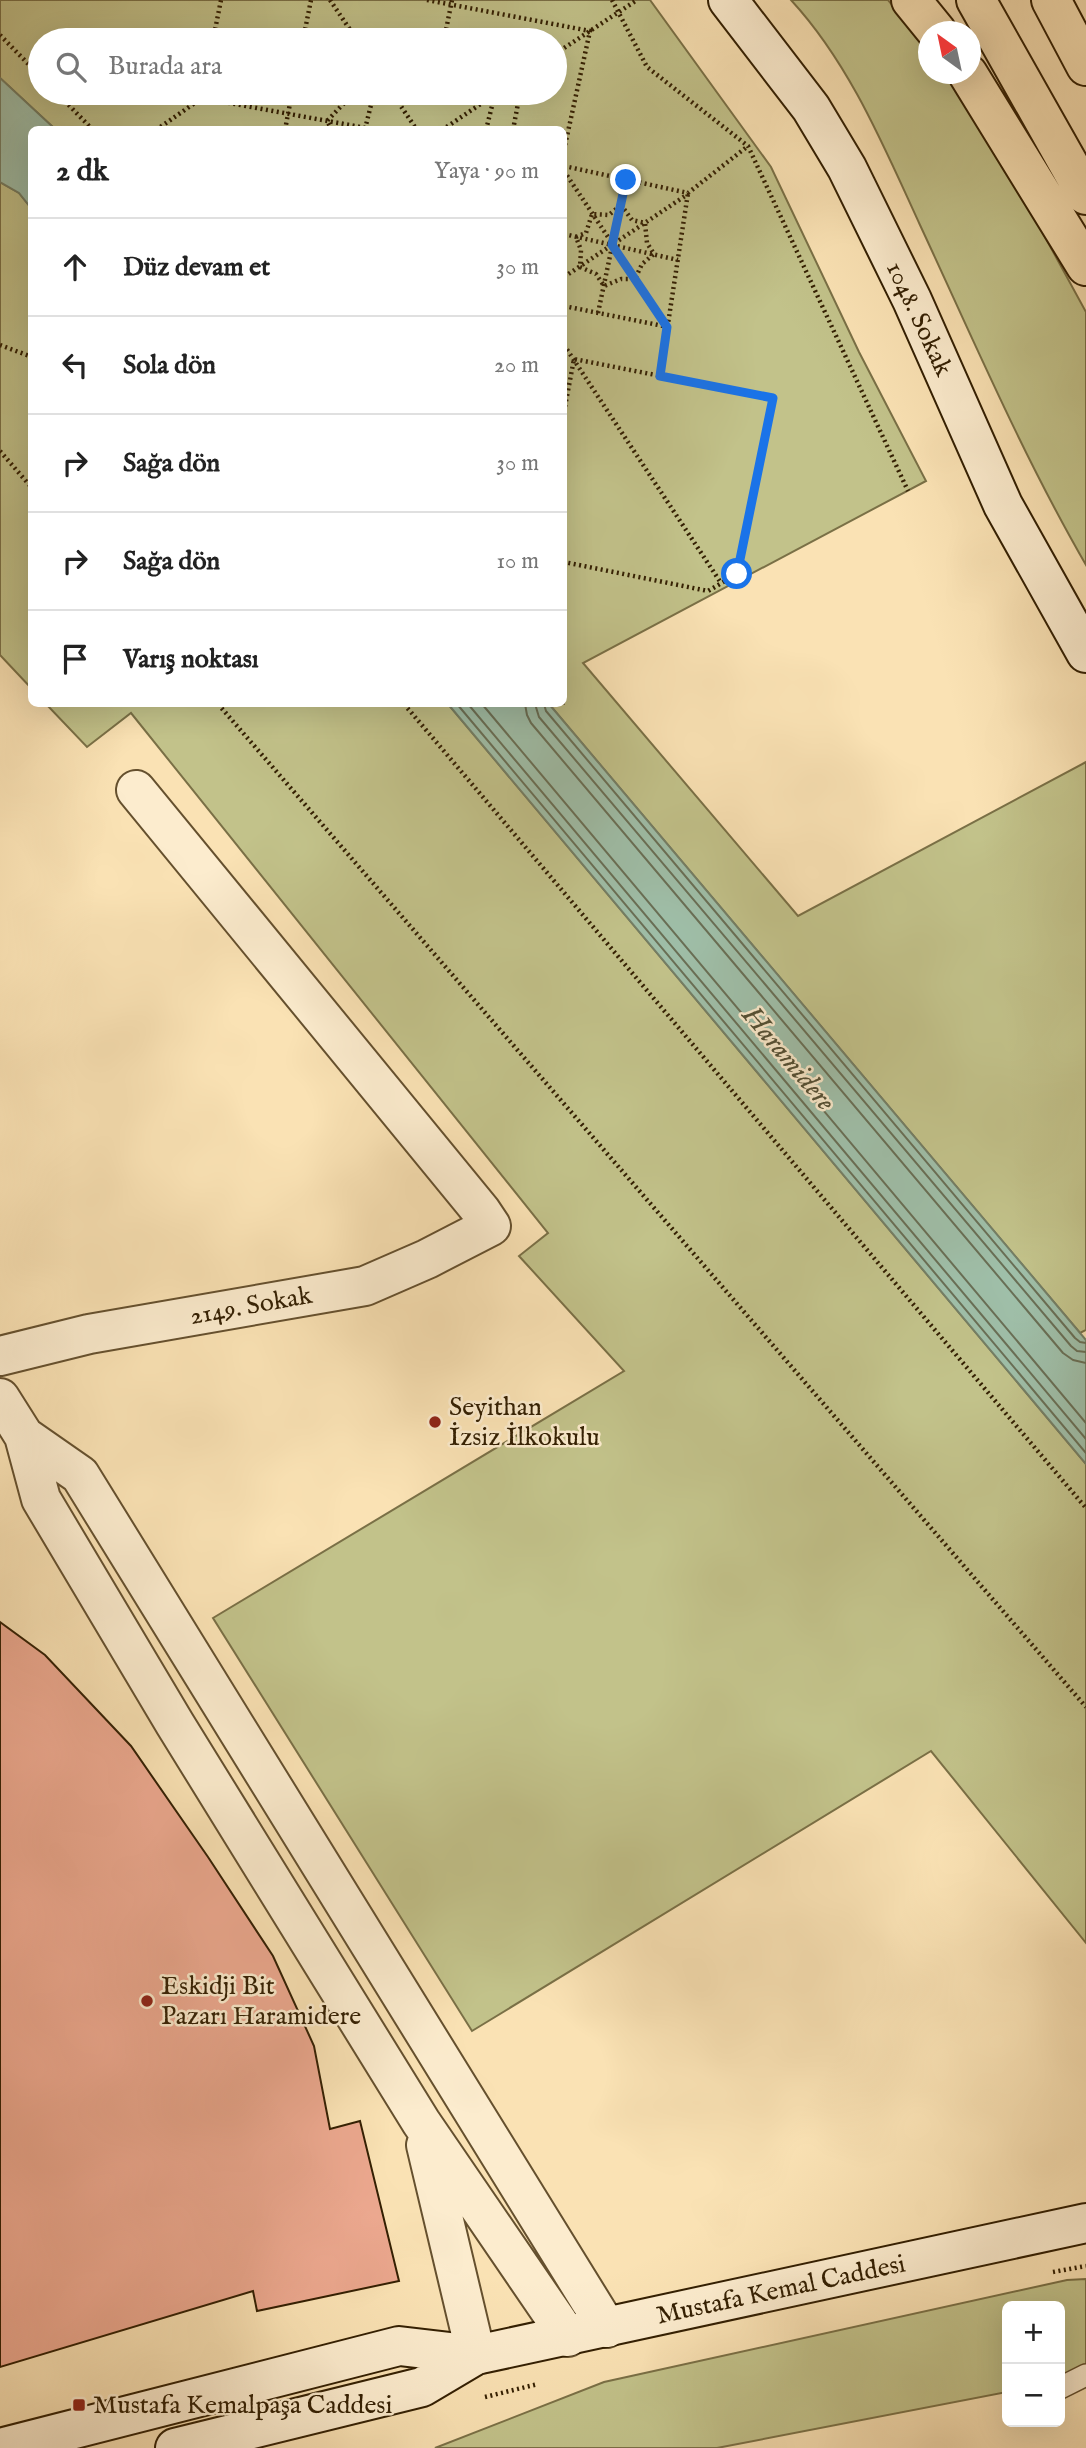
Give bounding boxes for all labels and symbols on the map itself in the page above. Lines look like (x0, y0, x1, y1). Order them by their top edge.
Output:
north arrow (918, 21, 981, 84)
route end (610, 164, 641, 195)
street label: 1048. Sokak (878, 256, 960, 383)
route start (721, 558, 752, 589)
water label: Haramidere (733, 998, 843, 1119)
street label: 2149. Sokak (187, 1279, 316, 1333)
place label: Seyithan İzsiz İlkokulu (449, 1391, 600, 1454)
marker: Seyithan İzsiz İlkokulu (427, 1414, 443, 1430)
place label: Eskidji Bit Pazarı Haramidere (161, 1970, 361, 2033)
marker: Eskidji Bit Pazarı Haramidere (139, 1993, 155, 2009)
street label: Mustafa Kemal Caddesi (653, 2247, 909, 2333)
place label: Mustafa Kemalpaşa Caddesi (93, 2389, 392, 2422)
marker: Mustafa Kemalpaşa Caddesi (71, 2397, 87, 2413)

